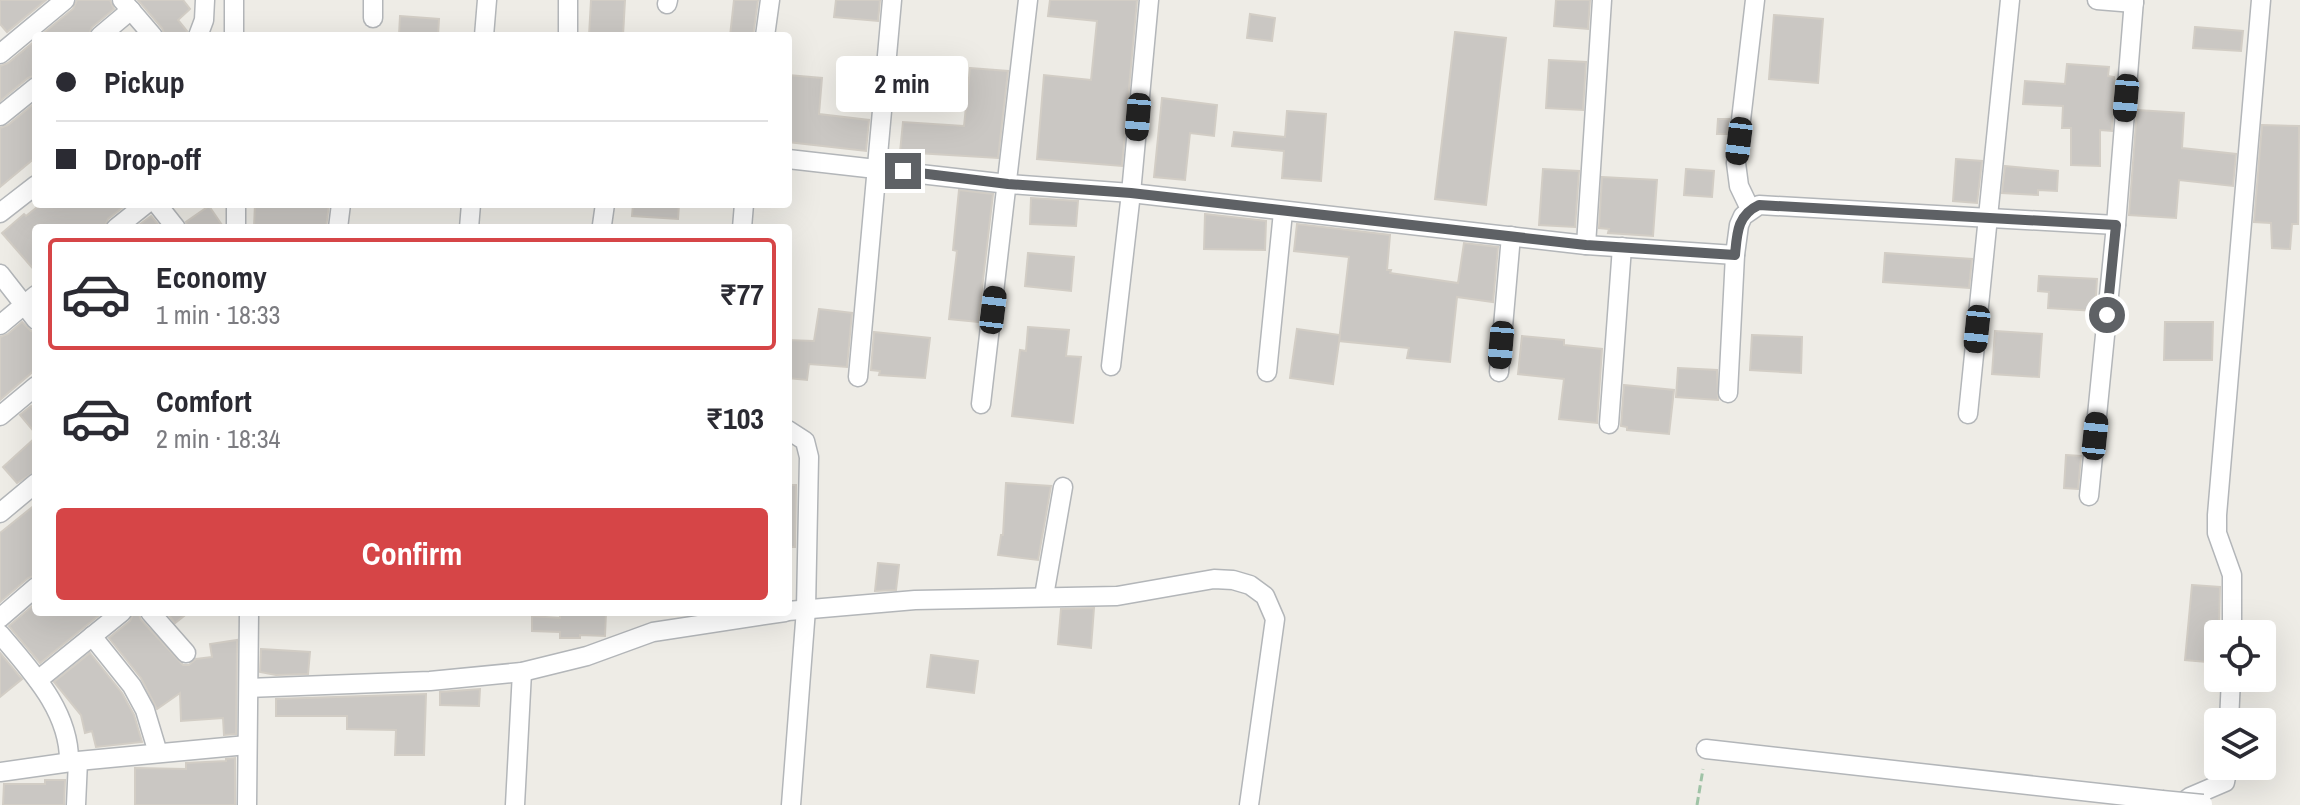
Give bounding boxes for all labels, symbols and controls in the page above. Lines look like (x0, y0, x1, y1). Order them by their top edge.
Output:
callout: 2 min (837, 55, 969, 111)
text: Pickup (104, 62, 185, 102)
text: 2 min (874, 66, 930, 101)
car (2112, 73, 2140, 123)
car (1124, 92, 1152, 142)
car (1724, 116, 1754, 166)
text: Drop-off (104, 139, 201, 179)
route end (885, 153, 921, 189)
text: Economy (156, 257, 267, 297)
icon: car (60, 258, 132, 330)
text: ₹77 (719, 274, 764, 314)
car (978, 285, 1008, 335)
text: 1 min · 18:33 (156, 297, 280, 332)
route start (2089, 297, 2125, 333)
car (1963, 304, 1991, 354)
car (1487, 320, 1515, 370)
text: Comfort (156, 381, 252, 421)
icon: car (60, 382, 132, 454)
text: ₹103 (706, 398, 764, 438)
car (2081, 411, 2109, 461)
text: 2 min · 18:34 (156, 421, 280, 456)
button: Confirm (56, 508, 768, 600)
map controls (2204, 620, 2276, 780)
button: locate (2204, 620, 2276, 692)
button: layers (2204, 708, 2276, 780)

